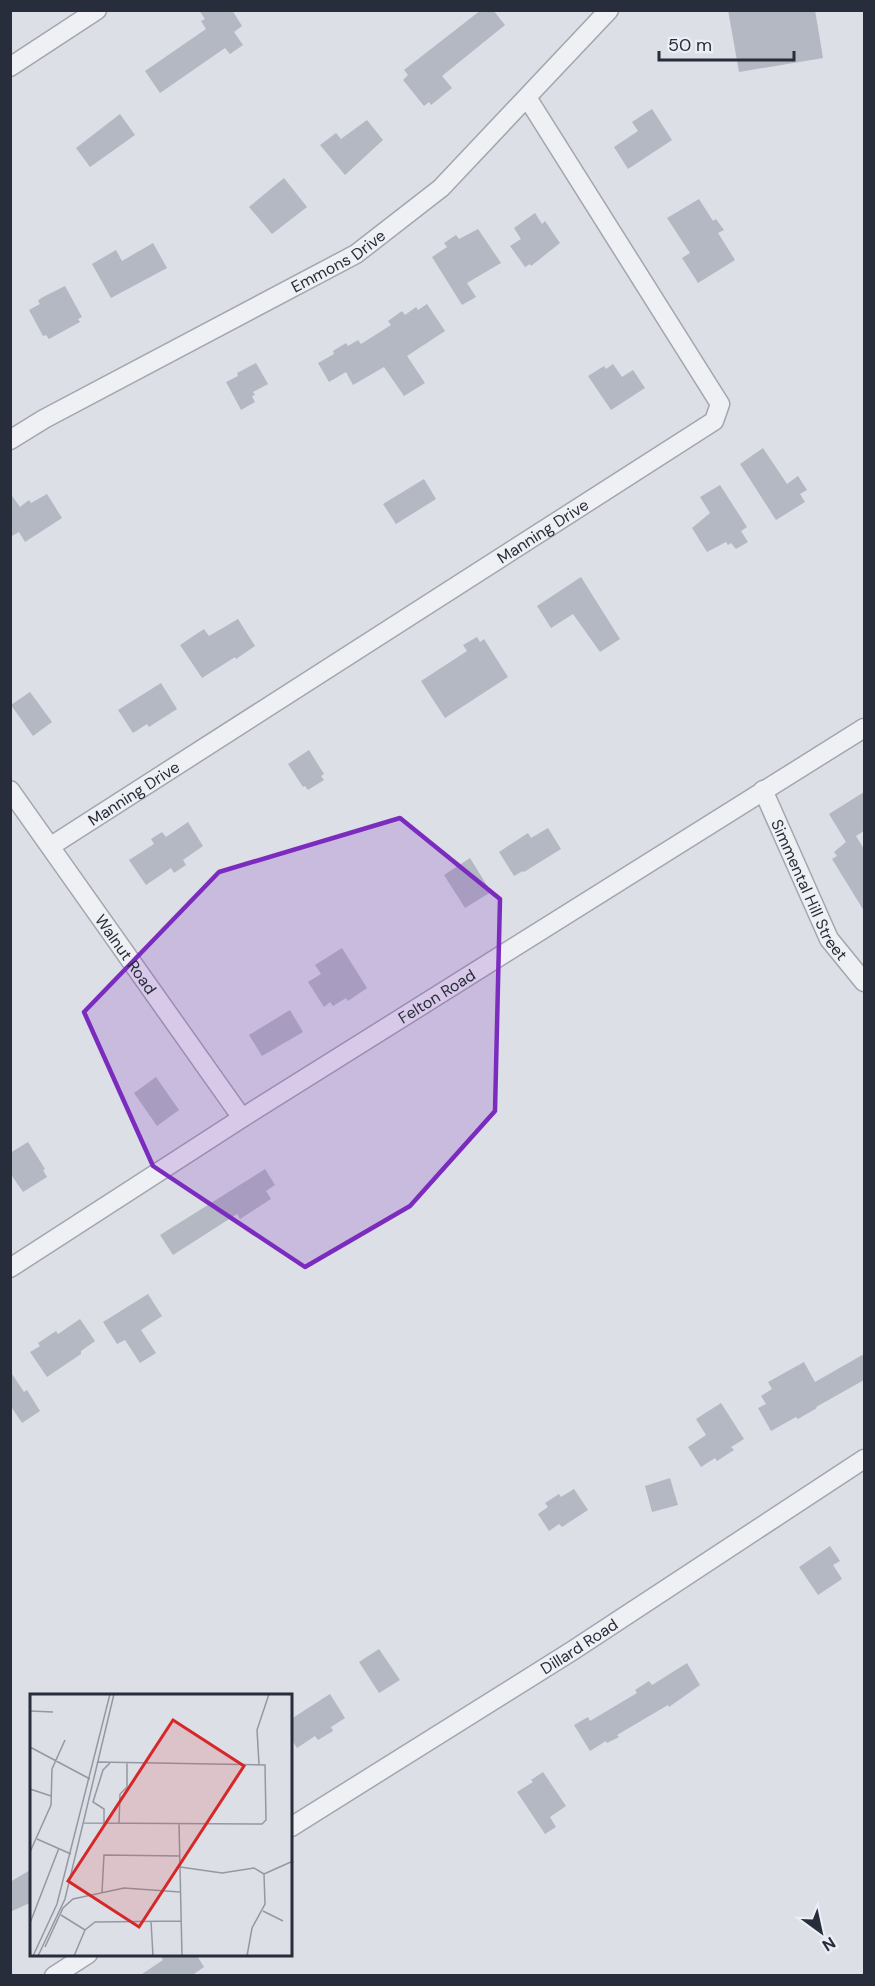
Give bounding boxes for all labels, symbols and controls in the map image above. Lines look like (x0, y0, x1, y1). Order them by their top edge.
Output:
scale bar (659, 24, 794, 62)
text: 50 m (668, 33, 712, 57)
street label: Emmons Drive (287, 225, 390, 297)
street label: Manning Drive (493, 494, 592, 568)
street label: Manning Drive (84, 756, 183, 830)
street label: Simmental Hill Street (767, 816, 852, 964)
street label: Walnut Road (91, 910, 162, 998)
street label: Felton Road (394, 964, 479, 1028)
street label: Dillard Road (536, 1613, 622, 1679)
inset map (30, 1694, 292, 1956)
north arrow (791, 1902, 851, 1962)
text: N (818, 1932, 840, 1956)

